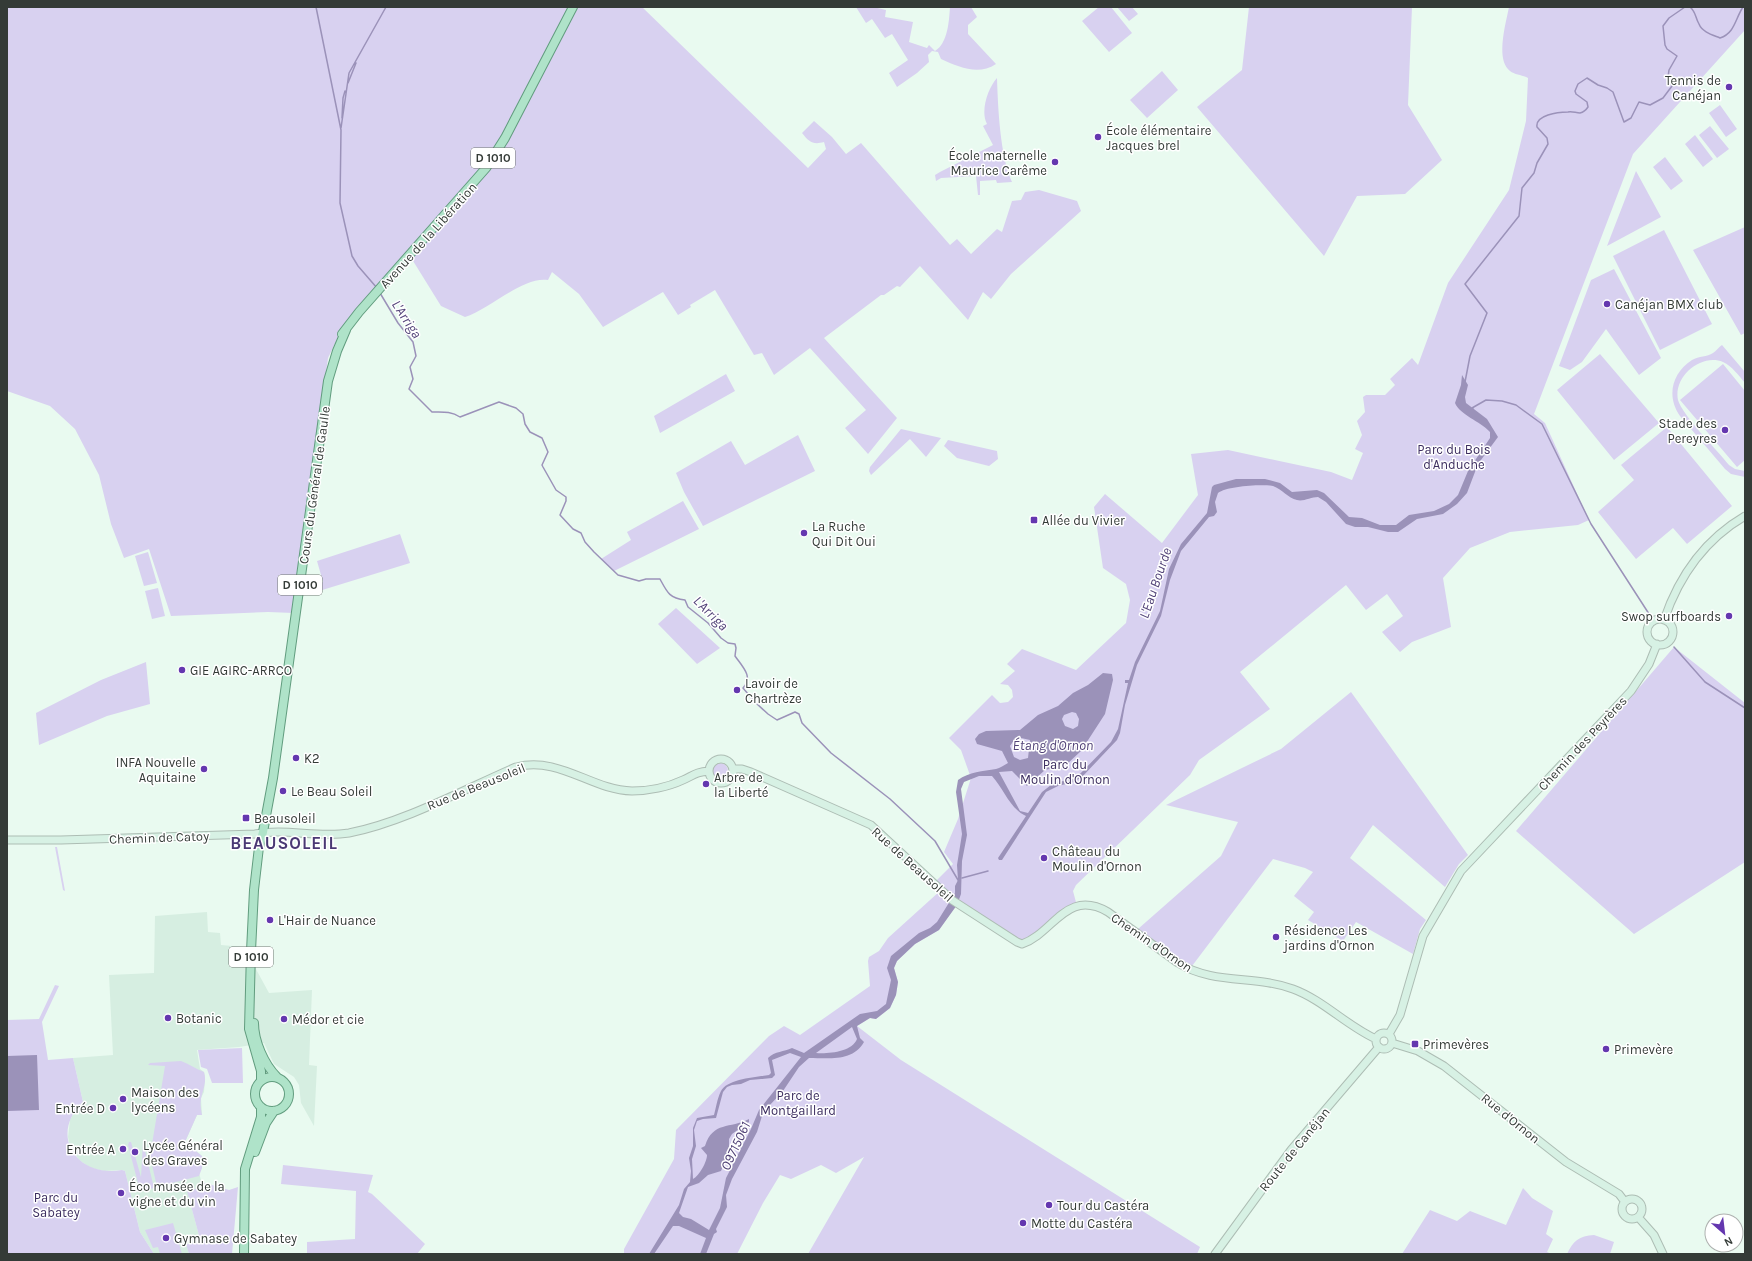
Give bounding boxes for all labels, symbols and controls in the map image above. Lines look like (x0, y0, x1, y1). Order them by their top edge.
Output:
place label: Tennis de Canéjan (1665, 73, 1721, 103)
marker: Tennis de Canéjan (1724, 82, 1734, 92)
place label: École élémentaire Jacques brel (1106, 121, 1212, 154)
marker: École élémentaire Jacques brel (1093, 132, 1103, 142)
place label: École maternelle Maurice Carême (948, 146, 1047, 178)
road number: D 1010 (471, 148, 515, 168)
marker: École maternelle Maurice Carême (1050, 157, 1060, 167)
street label: Avenue de la Libération (377, 179, 480, 291)
water label: L'Arriga (388, 297, 425, 342)
place label: Canéjan BMX club (1615, 297, 1723, 312)
marker: Canéjan BMX club (1602, 299, 1612, 309)
street label: Cours du Général de Gaulle (296, 405, 333, 565)
place label: Stade des Pereyres (1658, 416, 1717, 446)
marker: Stade des Pereyres (1720, 425, 1730, 435)
park label: Parc du Bois d'Anduche (1417, 442, 1491, 472)
place label: Allée du Vivier (1042, 513, 1125, 528)
marker: Allée du Vivier (1029, 515, 1039, 525)
place label: La Ruche Qui Dit Oui (812, 519, 876, 549)
marker: La Ruche Qui Dit Oui (799, 528, 809, 538)
water label: L'Eau Bourde (1135, 545, 1176, 621)
road number: D 1010 (278, 575, 322, 595)
water label: L'Arriga (690, 592, 732, 634)
place label: Swop surfboards (1621, 609, 1721, 624)
marker: Swop surfboards (1724, 611, 1734, 621)
place label: GIE AGIRC-ARRCO (190, 663, 292, 678)
marker: GIE AGIRC-ARRCO (177, 665, 187, 675)
place label: Lavoir de Chartrèze (745, 676, 802, 706)
marker: Lavoir de Chartrèze (732, 685, 742, 695)
street label: Chemin des Peyrères (1535, 693, 1630, 794)
water label: Étang d'Ornon (1013, 737, 1093, 754)
place label: K2 (304, 751, 319, 766)
marker: K2 (291, 753, 301, 763)
place label: INFA Nouvelle Aquitaine (116, 755, 196, 786)
park label: Parc du Moulin d'Ornon (1020, 757, 1110, 787)
street label: Rue de Beausoleil (425, 760, 528, 813)
marker: INFA Nouvelle Aquitaine (199, 764, 209, 774)
place label: Arbre de la Liberté (714, 770, 769, 800)
marker: Arbre de la Liberté (701, 779, 711, 789)
place label: Le Beau Soleil (291, 784, 373, 799)
marker: Le Beau Soleil (278, 786, 288, 796)
place label: Beausoleil (254, 811, 316, 826)
marker: Beausoleil (241, 813, 251, 823)
street label: Rue de Beausoleil (869, 824, 957, 905)
street label: Chemin de Catoy (109, 828, 209, 847)
district label: BEAUSOLEIL (230, 833, 338, 853)
place label: Château du Moulin d'Ornon (1052, 844, 1142, 874)
marker: Château du Moulin d'Ornon (1039, 853, 1049, 863)
street label: Chemin d'Ornon (1108, 910, 1195, 975)
place label: L'Hair de Nuance (278, 913, 376, 928)
marker: L'Hair de Nuance (265, 915, 275, 925)
place label: Résidence Les jardins d'Ornon (1282, 923, 1375, 953)
marker: Résidence Les jardins d'Ornon (1271, 932, 1281, 942)
road number: D 1010 (229, 947, 273, 967)
place label: Botanic (176, 1011, 222, 1026)
place label: Médor et cie (292, 1012, 365, 1027)
marker: Botanic (163, 1013, 173, 1023)
marker: Médor et cie (279, 1014, 289, 1024)
place label: Primevères (1423, 1037, 1489, 1052)
marker: Primevères (1410, 1039, 1420, 1049)
place label: Primevère (1614, 1042, 1674, 1057)
marker: Primevère (1601, 1044, 1611, 1054)
place label: Maison des lycéens (131, 1085, 199, 1115)
park label: Parc de Montgaillard (760, 1088, 836, 1118)
street label: Rue d'Ornon (1478, 1090, 1543, 1147)
marker: Maison des lycéens (118, 1094, 128, 1104)
place label: Entrée D (55, 1101, 105, 1116)
marker: Entrée D (108, 1103, 118, 1113)
street label: Route de Canéjan (1256, 1104, 1333, 1194)
water label: O9715061 (717, 1119, 754, 1173)
place label: Lycée Général des Graves (143, 1138, 223, 1168)
place label: Entrée A (66, 1142, 116, 1157)
marker: Entrée A (118, 1144, 128, 1154)
marker: Lycée Général des Graves (130, 1147, 140, 1157)
place label: Éco musée de la vigne et du vin (129, 1177, 225, 1209)
marker: Éco musée de la vigne et du vin (116, 1188, 126, 1198)
park label: Parc du Sabatey (32, 1190, 80, 1220)
place label: Tour du Castéra (1057, 1198, 1149, 1213)
marker: Tour du Castéra (1044, 1200, 1054, 1210)
north arrow (1704, 1213, 1744, 1253)
place label: Motte du Castéra (1031, 1216, 1133, 1231)
marker: Motte du Castéra (1018, 1218, 1028, 1228)
place label: Gymnase de Sabatey (174, 1231, 297, 1246)
marker: Gymnase de Sabatey (161, 1233, 171, 1243)
text: N (1722, 1234, 1735, 1249)

